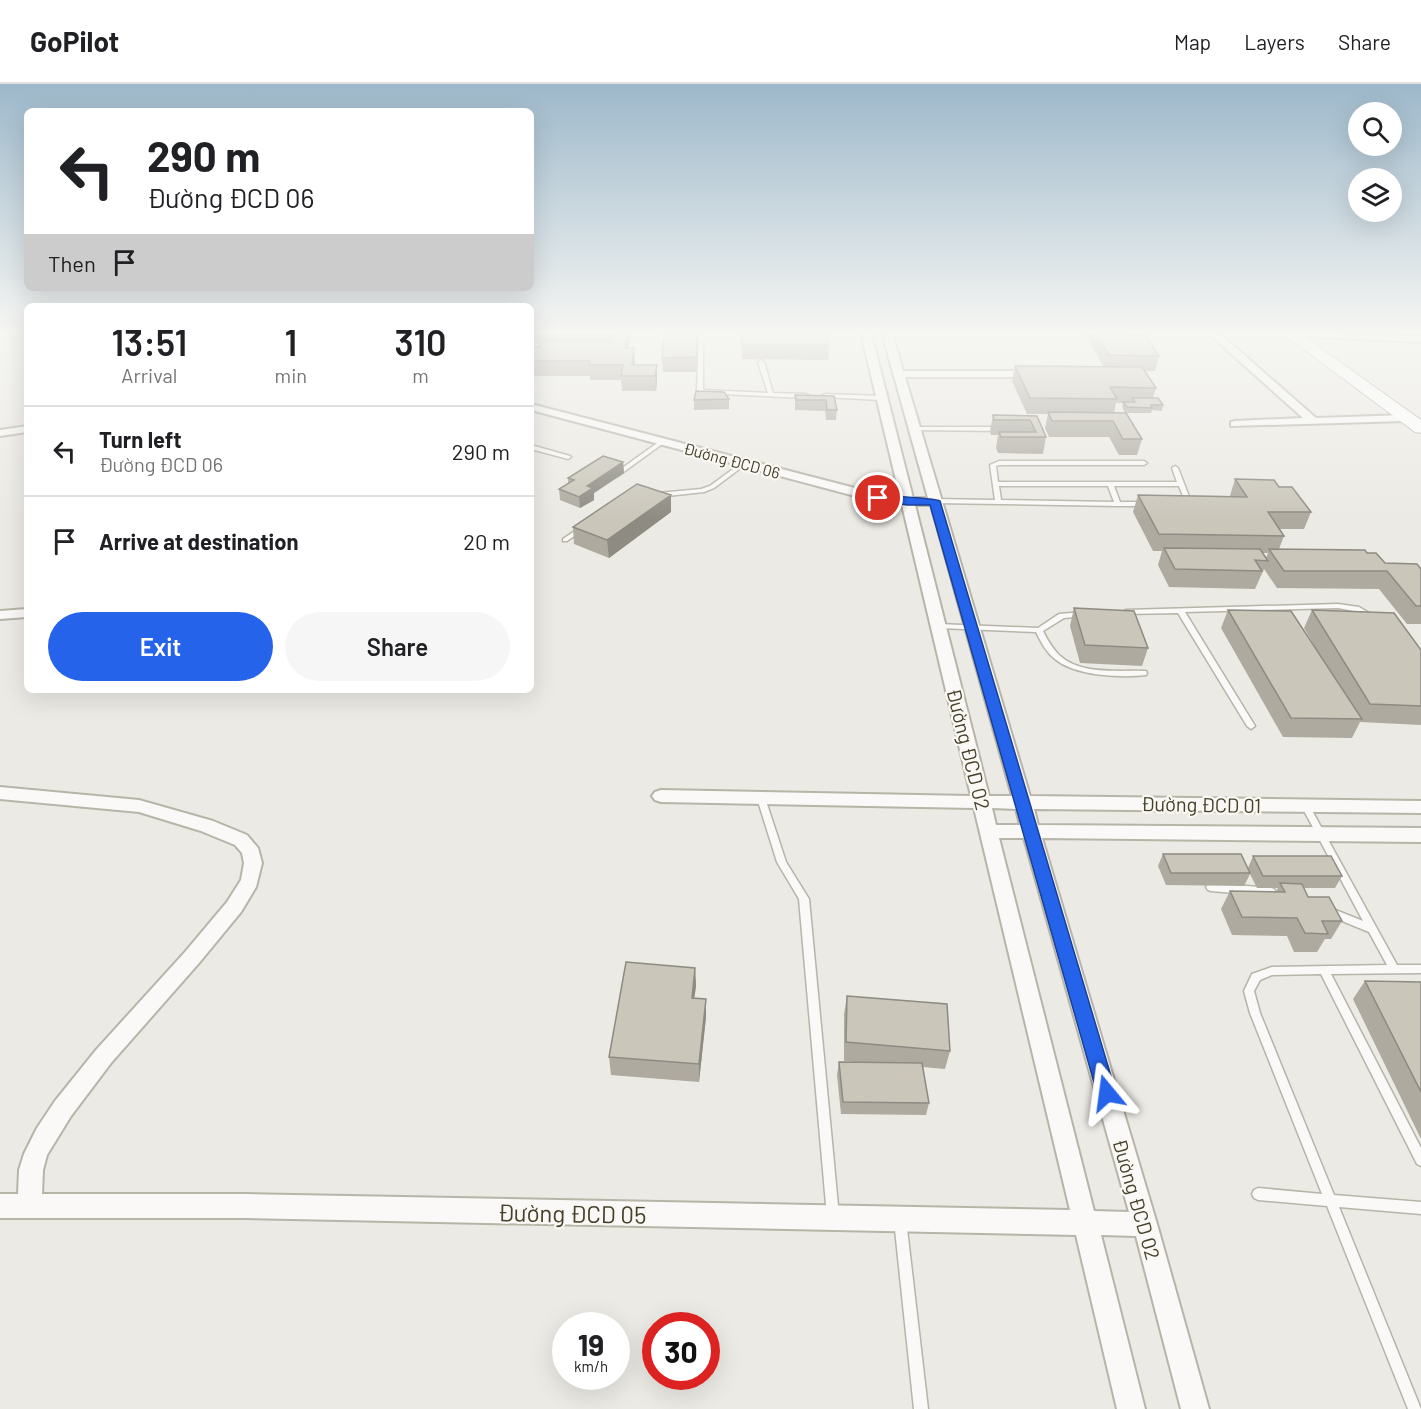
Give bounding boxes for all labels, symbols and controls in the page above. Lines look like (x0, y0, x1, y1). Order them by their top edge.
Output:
text: GoPilot (30, 24, 119, 58)
text: Map (1174, 29, 1211, 54)
text: Layers (1244, 29, 1305, 54)
text: Share (1338, 29, 1391, 54)
map controls (1348, 102, 1402, 222)
button: search (1348, 102, 1402, 156)
text: 290 m (147, 130, 260, 180)
icon: left (48, 132, 126, 210)
button: layers (1348, 168, 1402, 222)
text: Đường ĐCD 06 (147, 181, 315, 213)
icon: arrive (108, 246, 141, 279)
text: Then (48, 250, 96, 276)
text: 13:51 (111, 320, 187, 363)
text: 1 (284, 320, 297, 363)
text: 310 (394, 320, 447, 363)
text: Arrival (121, 363, 177, 387)
text: min (275, 363, 307, 387)
text: m (412, 363, 429, 387)
text: Turn left (99, 426, 182, 452)
icon: left (48, 435, 81, 468)
text: 290 m (452, 438, 510, 464)
street label: Đường ĐCD 06 (682, 438, 782, 482)
text: Đường ĐCD 06 (99, 452, 223, 476)
pin (852, 472, 903, 523)
icon: arrive (861, 481, 894, 514)
icon: arrive (48, 525, 81, 558)
text: Arrive at destination (99, 528, 298, 554)
text: 20 m (463, 528, 510, 554)
button: Exit (48, 612, 273, 681)
button: Share (285, 612, 510, 681)
street label: Đường ĐCD 02 (942, 686, 996, 812)
street label: Đường ĐCD 01 (1141, 791, 1261, 817)
position arrow (1075, 1061, 1139, 1125)
street label: Đường ĐCD 02 (1108, 1136, 1166, 1262)
street label: Đường ĐCD 05 (497, 1197, 647, 1229)
speed limit sign: 30 (642, 1312, 720, 1390)
text: 19 (578, 1326, 604, 1362)
text: km/h (574, 1357, 608, 1375)

